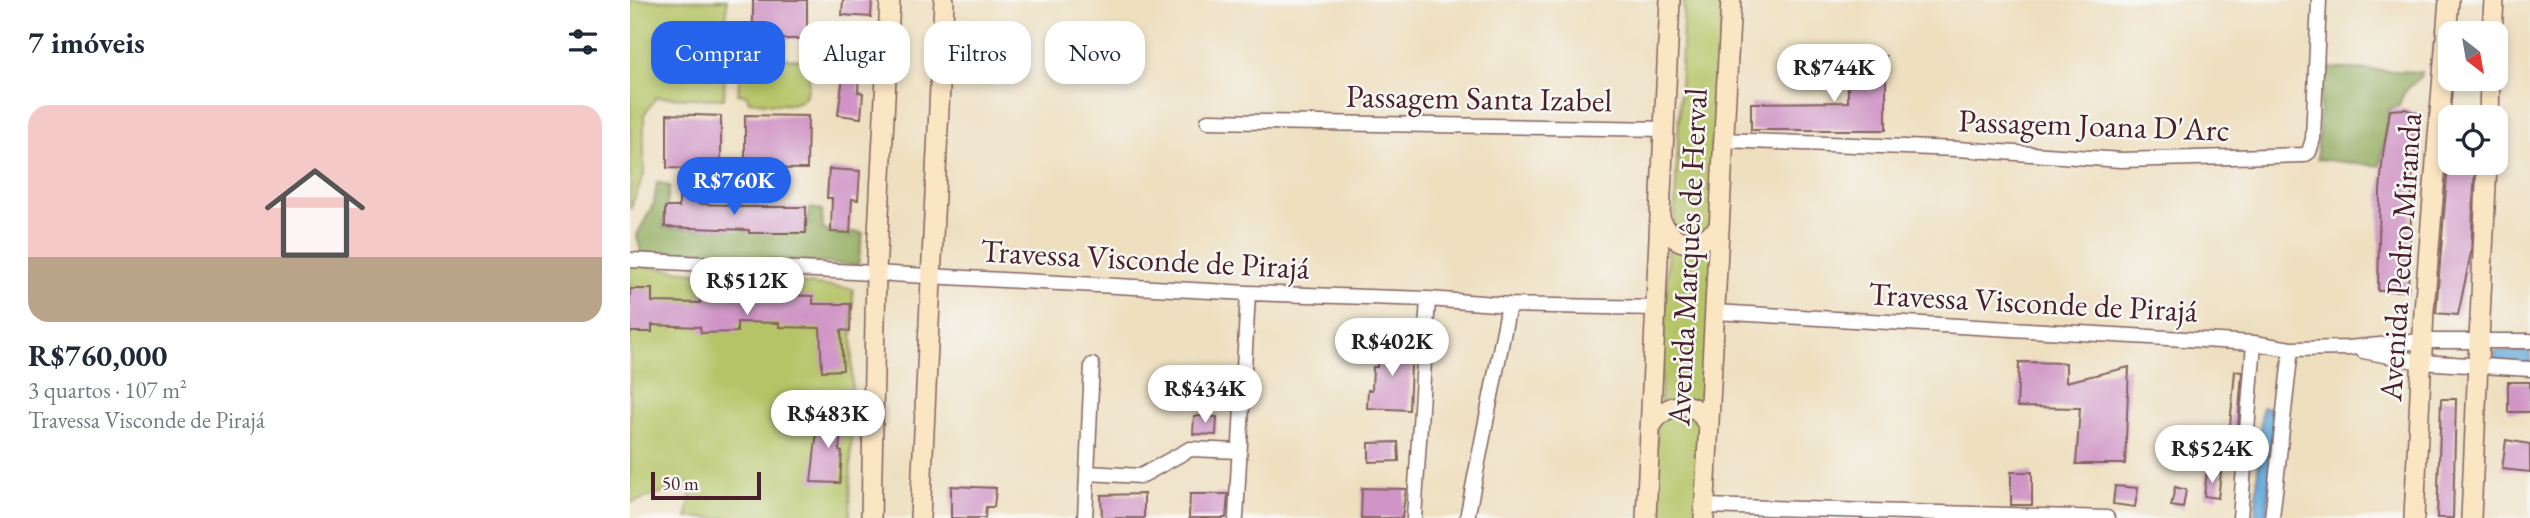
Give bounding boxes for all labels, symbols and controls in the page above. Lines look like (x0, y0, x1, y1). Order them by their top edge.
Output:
chip: Comprar (651, 21, 785, 84)
chip: Alugar (799, 21, 910, 84)
chip: Filtros (924, 21, 1031, 84)
chip: Novo (1045, 21, 1145, 84)
north arrow (2438, 21, 2508, 91)
map controls (2438, 21, 2508, 175)
text: 7 imóveis (28, 23, 145, 62)
icon: filters (564, 23, 602, 61)
pin: R$744K (1777, 44, 1891, 104)
text: R$744K (1793, 52, 1875, 82)
street label: Passagem Santa Izabel (1346, 75, 1613, 121)
street label: Avenida Marquês de Herval (1657, 87, 1717, 428)
street label: Passagem Joana D'Arc (1958, 99, 2230, 151)
button: locate (2438, 105, 2508, 175)
street label: Avenida Pedro Miranda (2369, 111, 2431, 404)
icon: home (252, 150, 378, 276)
pin: R$760K (677, 158, 791, 217)
text: R$760K (693, 165, 775, 195)
street label: Travessa Visconde de Pirajá (979, 229, 1311, 289)
pin: R$512K (690, 258, 804, 317)
text: R$512K (706, 265, 788, 295)
street label: Travessa Visconde de Pirajá (1867, 272, 2199, 332)
pin: R$402K (1335, 318, 1449, 378)
text: R$402K (1351, 326, 1433, 356)
text: R$760,000 (28, 336, 167, 375)
pin: R$434K (1148, 366, 1262, 425)
text: R$434K (1164, 373, 1246, 403)
text: 3 quartos · 107 m² (28, 375, 187, 405)
pin: R$483K (771, 391, 885, 450)
text: R$483K (787, 398, 869, 428)
text: Travessa Visconde de Pirajá (28, 405, 265, 435)
pin: R$524K (2155, 426, 2269, 485)
text: R$524K (2171, 433, 2253, 463)
scale bar (651, 469, 761, 501)
text: 50 m (662, 471, 699, 496)

